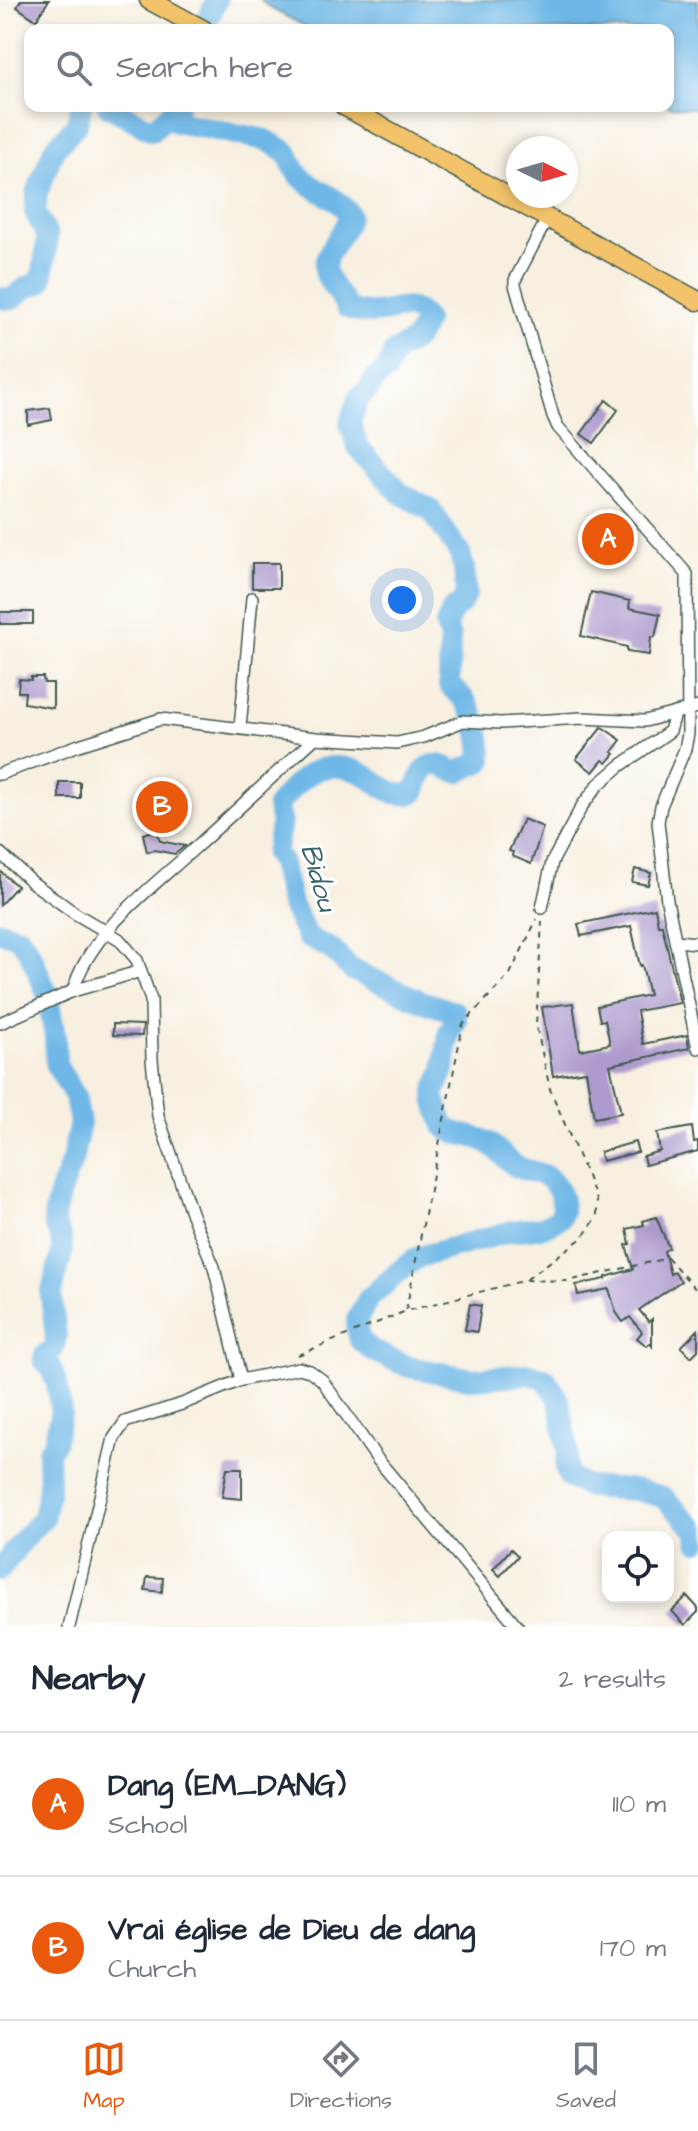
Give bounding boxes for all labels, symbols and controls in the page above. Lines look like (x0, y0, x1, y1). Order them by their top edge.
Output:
search box (24, 24, 674, 112)
icon: search (52, 46, 96, 90)
text: Search here (116, 47, 293, 89)
north arrow (506, 136, 578, 208)
pin: A (582, 509, 634, 569)
your location (382, 580, 422, 620)
pin: B (136, 777, 188, 837)
water label: Bidou (290, 839, 347, 917)
map controls (602, 1531, 674, 1603)
button: locate (602, 1531, 674, 1603)
text: Nearby (32, 1655, 146, 1703)
text: 2 results (558, 1661, 666, 1697)
text: Dang (EM_DANG) (108, 1765, 346, 1807)
text: A (50, 1786, 66, 1822)
text: 110 m (612, 1786, 666, 1822)
text: School (108, 1807, 187, 1843)
text: Vrai église de Dieu de dang (108, 1909, 475, 1951)
text: B (49, 1930, 67, 1966)
text: 170 m (600, 1930, 666, 1966)
text: Church (108, 1951, 196, 1987)
tab: Map (82, 2037, 126, 2116)
tab: Directions (290, 2037, 392, 2116)
tab: Saved (556, 2037, 616, 2116)

